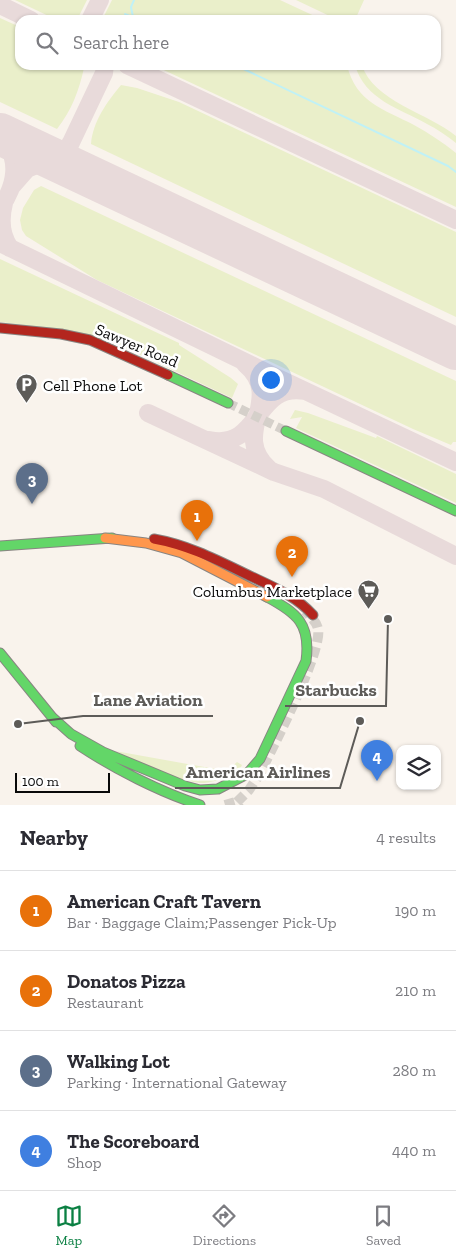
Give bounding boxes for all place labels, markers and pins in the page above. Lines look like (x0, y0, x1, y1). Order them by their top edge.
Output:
parking icon: Cell Phone Lot (15, 373, 39, 404)
place label: Cell Phone Lot (43, 376, 143, 395)
pin: 3 (16, 463, 48, 504)
pin: 1 (181, 500, 213, 541)
pin: 2 (276, 536, 308, 577)
supermarket icon: Columbus Marketplace (356, 579, 380, 610)
place label: Columbus Marketplace (193, 582, 352, 601)
callout: Starbucks (285, 673, 386, 706)
callout: Lane Aviation (83, 683, 213, 716)
pin: 4 (361, 740, 393, 781)
callout: American Airlines (175, 755, 340, 788)

